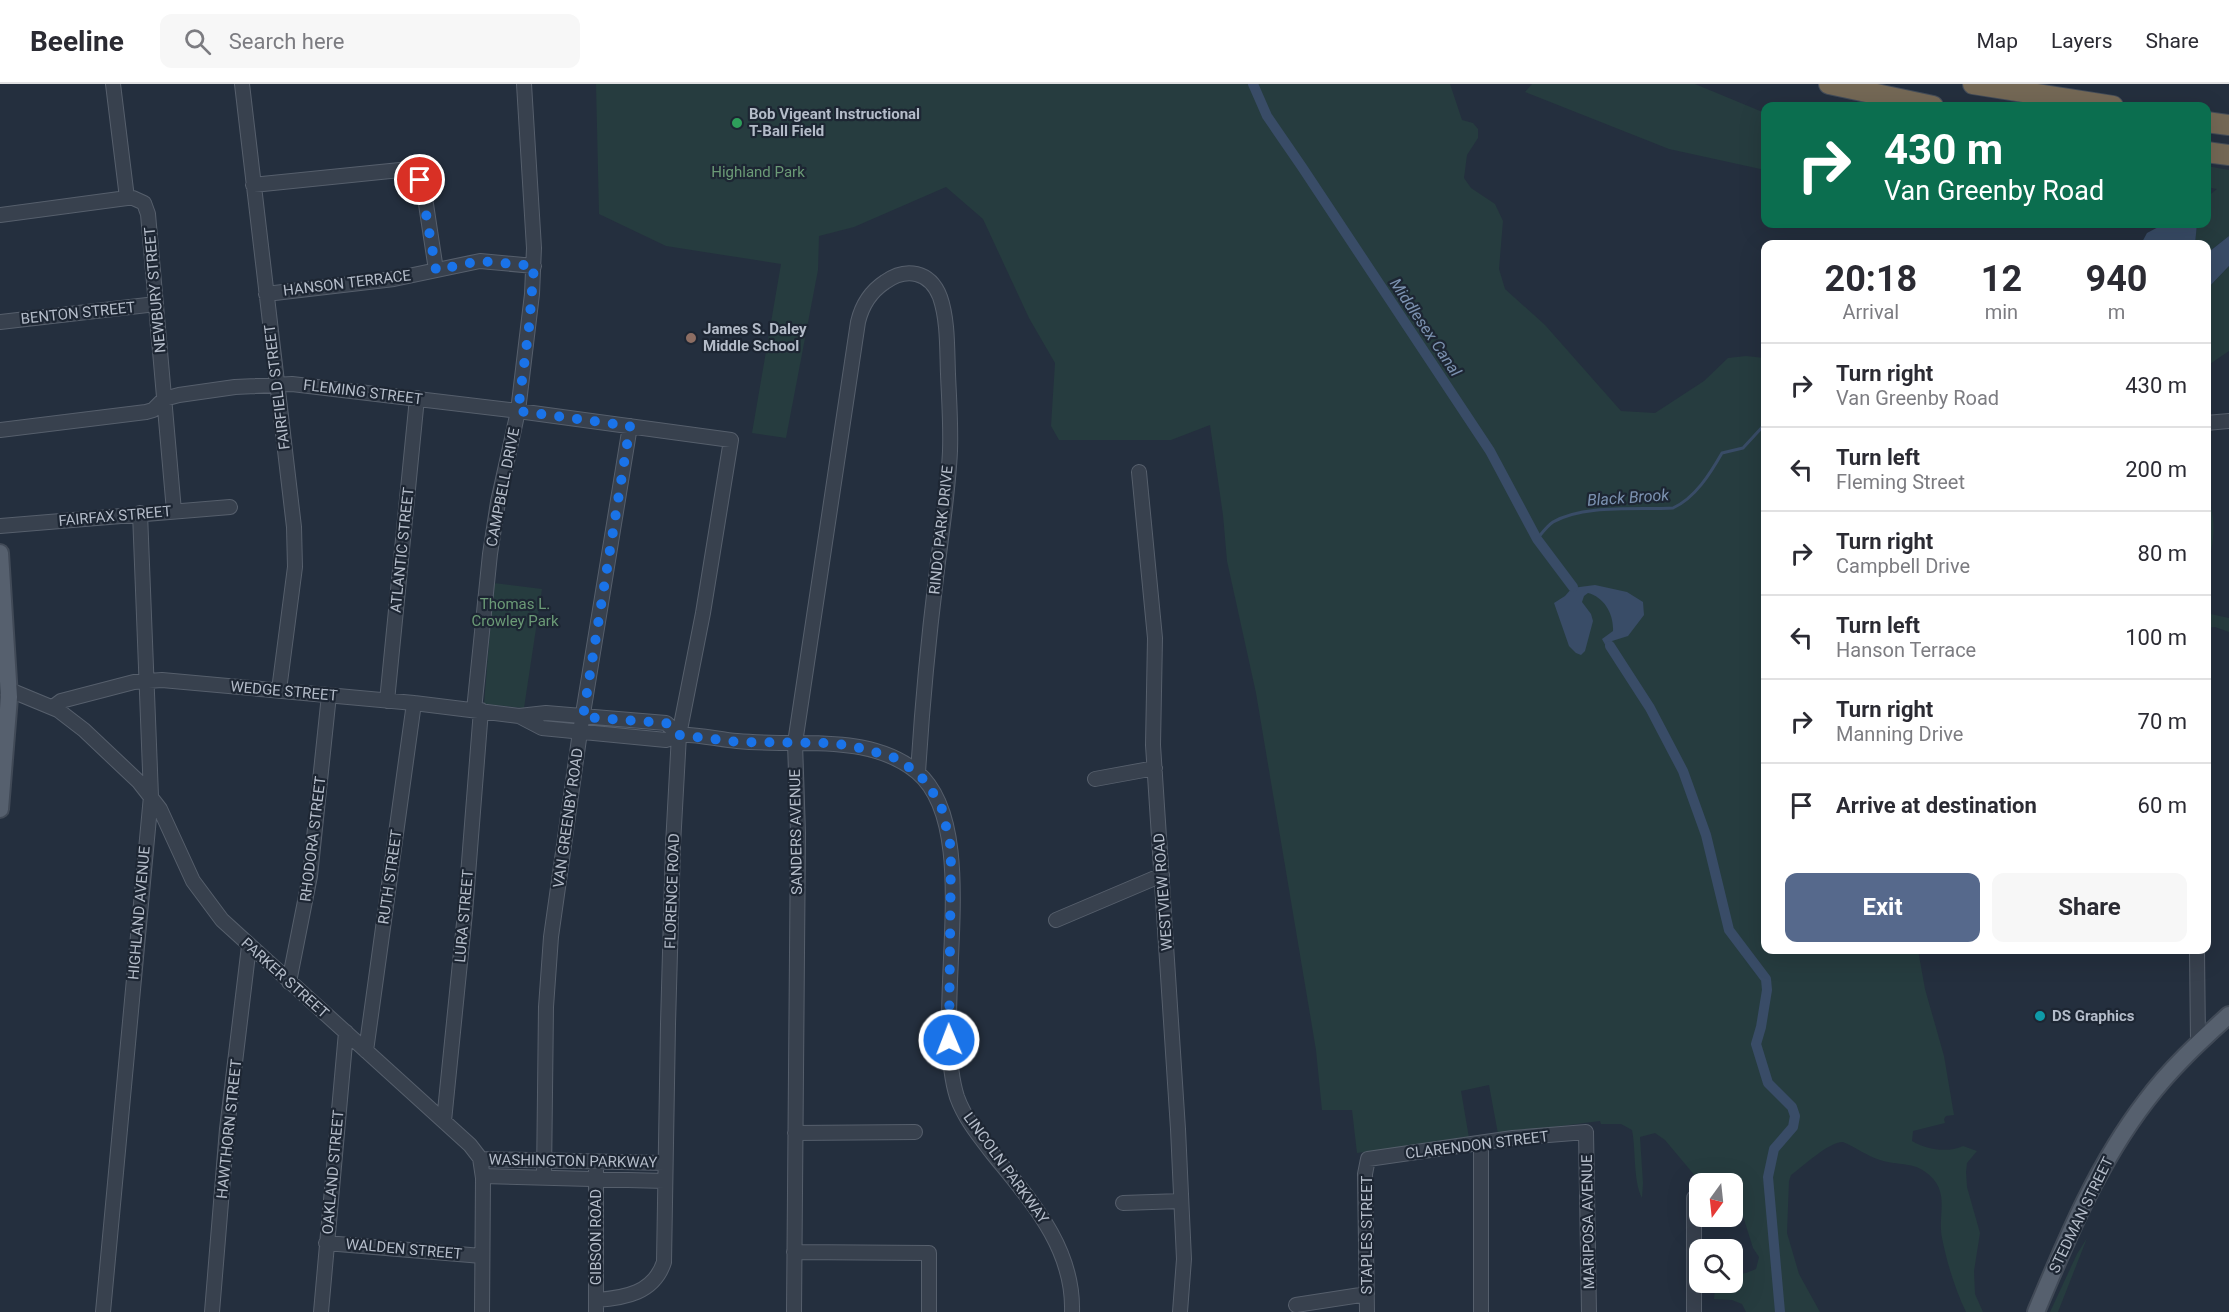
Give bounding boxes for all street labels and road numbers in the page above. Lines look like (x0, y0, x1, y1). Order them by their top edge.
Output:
street label: NEWBURY STREET (141, 226, 169, 354)
street label: HANSON TERRACE (282, 266, 412, 300)
street label: BENTON STREET (20, 298, 136, 328)
street label: FAIRFIELD STREET (260, 323, 294, 451)
street label: FLEMING STREET (302, 376, 424, 408)
street label: CAMPBELL DRIVE (483, 425, 523, 548)
street label: RINDO PARK DRIVE (925, 464, 957, 595)
street label: ATLANTIC STREET (386, 486, 418, 614)
street label: FAIRFAX STREET (58, 502, 172, 530)
street label: WEDGE STREET (230, 677, 338, 705)
street label: VAN GREENBY ROAD (549, 747, 587, 889)
street label: SANDERS AVENUE (786, 768, 806, 895)
street label: RHODORA STREET (296, 775, 330, 903)
street label: RUTH STREET (374, 828, 406, 926)
street label: FLORENCE ROAD (661, 833, 683, 949)
street label: WESTVIEW ROAD (1150, 833, 1176, 951)
street label: HIGHLAND AVENUE (124, 845, 154, 981)
street label: LURA STREET (451, 869, 477, 963)
street label: PARKER STREET (237, 934, 333, 1022)
street label: HAWTHORN STREET (213, 1058, 245, 1200)
street label: OAKLAND STREET (319, 1109, 347, 1235)
street label: LINCOLN PARKWAY (960, 1109, 1052, 1227)
street label: CLARENDON STREET (1404, 1127, 1550, 1163)
street label: WASHINGTON PARKWAY (488, 1151, 658, 1171)
street label: MARIPOSA AVENUE (1578, 1154, 1598, 1290)
street label: STEDMAN STREET (2045, 1154, 2117, 1276)
street label: STAPLES STREET (1358, 1175, 1376, 1295)
street label: GIBSON ROAD (587, 1189, 605, 1285)
street label: WALDEN STREET (345, 1235, 463, 1263)

